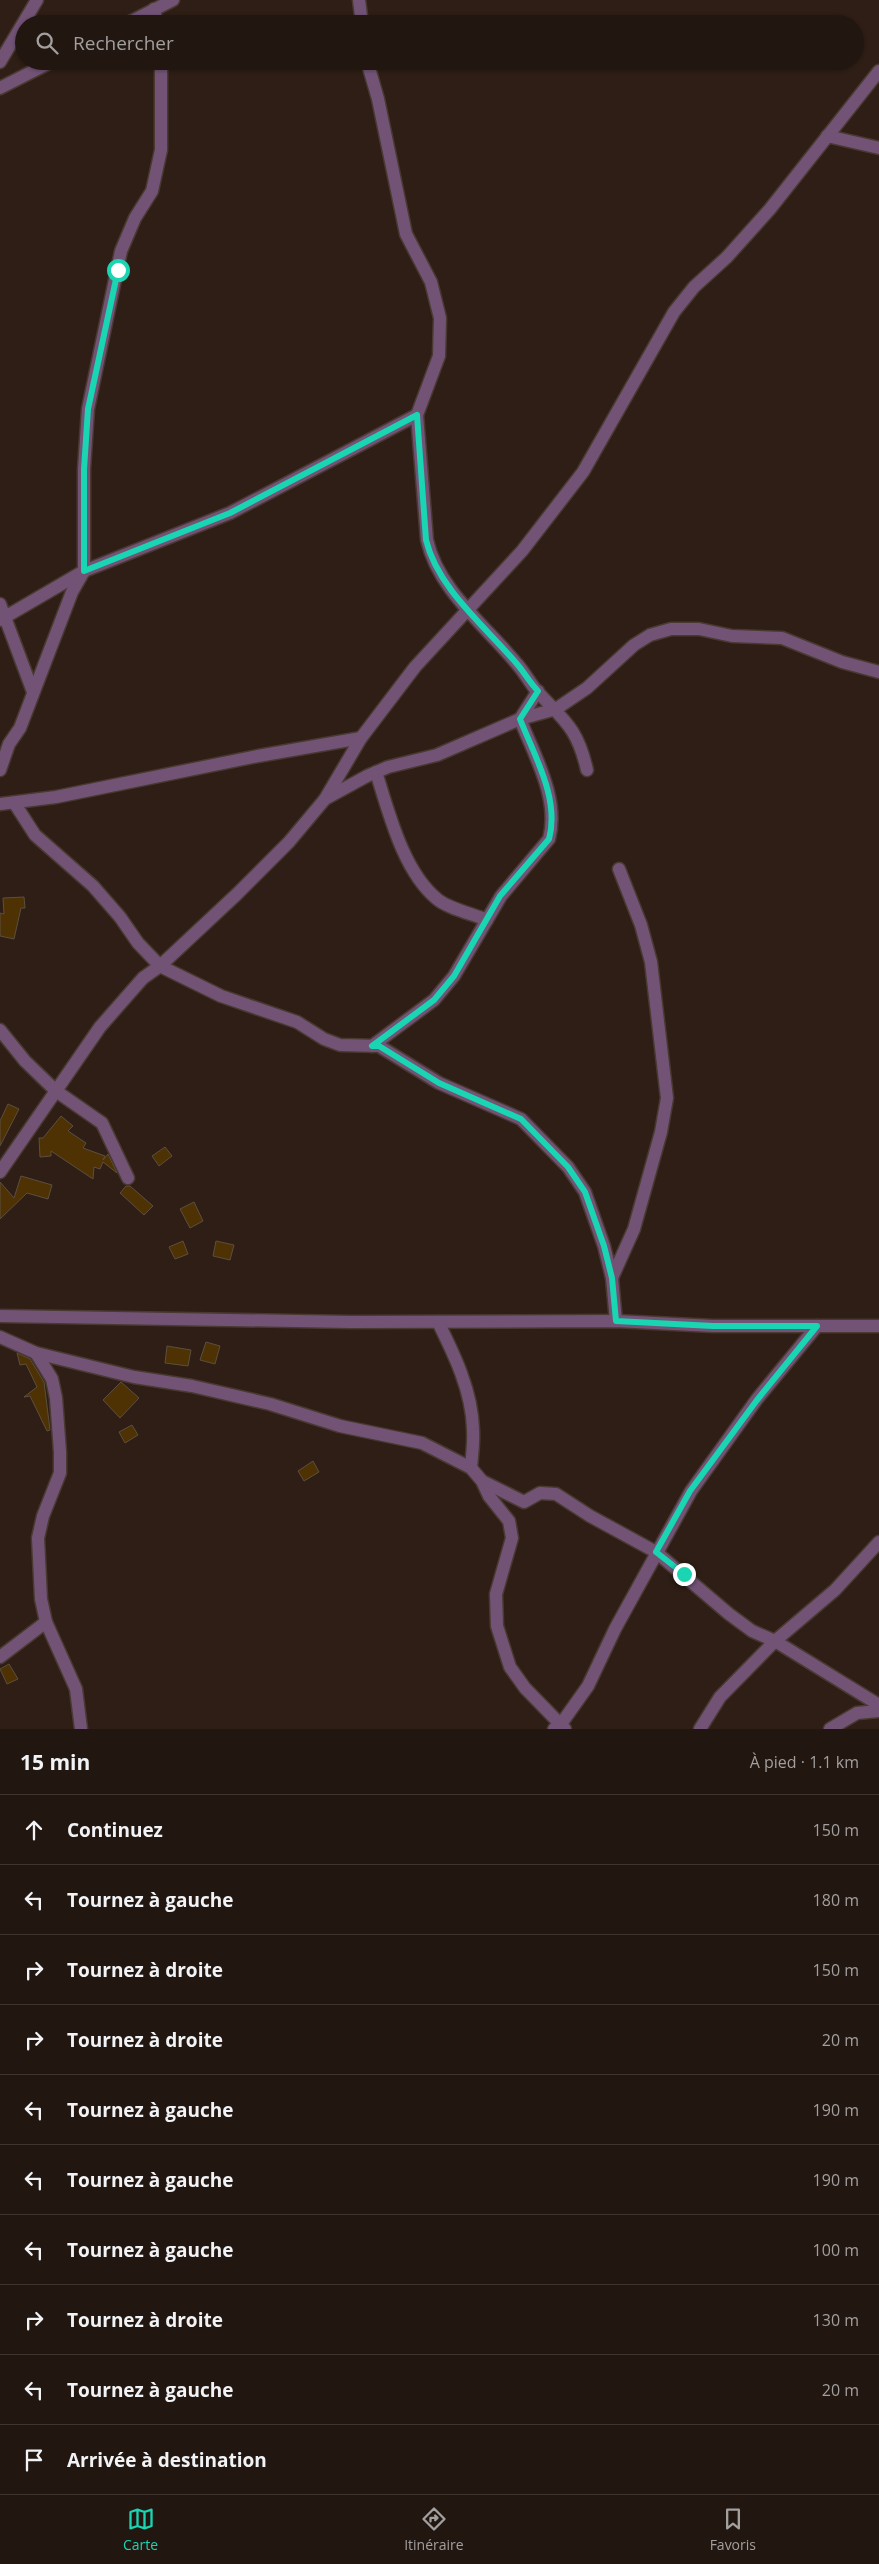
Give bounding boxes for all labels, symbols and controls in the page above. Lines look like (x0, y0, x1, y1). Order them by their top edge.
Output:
search box (15, 15, 864, 70)
icon: search (33, 29, 61, 57)
text: Rechercher (73, 30, 174, 56)
route start (107, 259, 130, 282)
route end (673, 1563, 696, 1586)
text: 15 min (20, 1748, 90, 1776)
text: À pied · 1.1 km (750, 1751, 859, 1773)
icon: ahead (20, 1816, 48, 1844)
text: Continuez (67, 1817, 163, 1843)
text: 150 m (813, 1819, 859, 1841)
icon: left (20, 1886, 48, 1914)
text: Tournez à gauche (67, 1887, 233, 1913)
text: 180 m (813, 1889, 859, 1911)
icon: right (20, 1956, 48, 1984)
text: Tournez à droite (67, 1957, 223, 1983)
text: 150 m (813, 1959, 859, 1981)
icon: right (20, 2026, 48, 2054)
text: Tournez à droite (67, 2027, 223, 2053)
text: 20 m (822, 2029, 859, 2051)
icon: left (20, 2096, 48, 2124)
text: Tournez à gauche (67, 2097, 233, 2123)
text: 190 m (813, 2099, 859, 2121)
icon: left (20, 2166, 48, 2194)
text: Tournez à gauche (67, 2167, 233, 2193)
text: 190 m (813, 2169, 859, 2191)
icon: left (20, 2236, 48, 2264)
text: Tournez à gauche (67, 2237, 233, 2263)
text: 100 m (813, 2239, 859, 2261)
icon: right (20, 2306, 48, 2334)
text: Tournez à droite (67, 2307, 223, 2333)
text: 130 m (813, 2309, 859, 2331)
icon: left (20, 2376, 48, 2404)
text: Tournez à gauche (67, 2377, 233, 2403)
text: 20 m (822, 2379, 859, 2401)
icon: arrive (20, 2446, 48, 2474)
text: Arrivée à destination (67, 2447, 267, 2473)
tab: Carte (123, 2505, 158, 2554)
tab: Itinéraire (404, 2505, 464, 2554)
tab: Favoris (710, 2505, 756, 2554)

